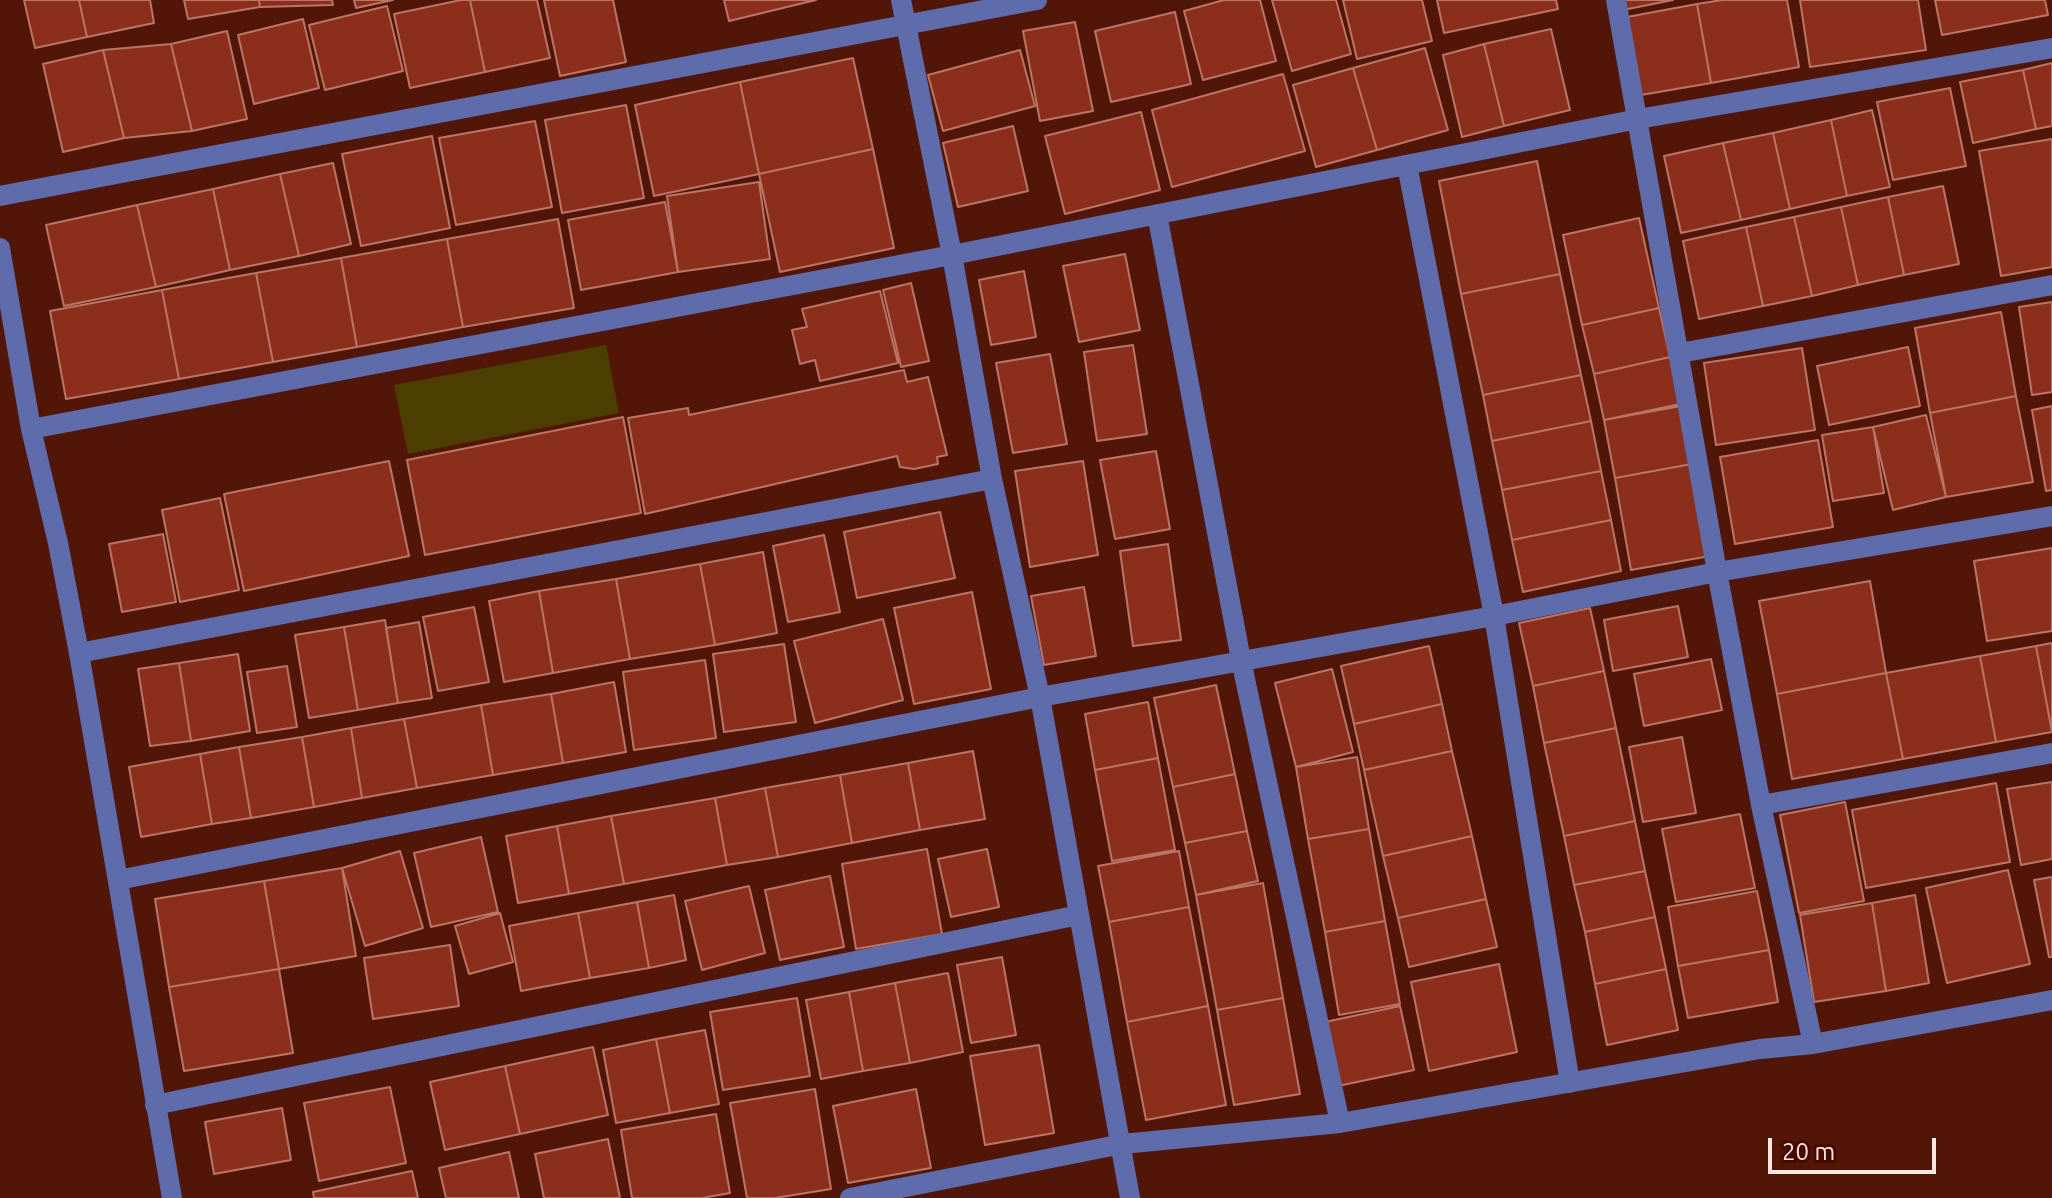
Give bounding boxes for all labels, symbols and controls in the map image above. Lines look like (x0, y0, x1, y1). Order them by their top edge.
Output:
scale bar (1772, 1122, 1940, 1172)
text: 20 m (1782, 1138, 1835, 1165)

